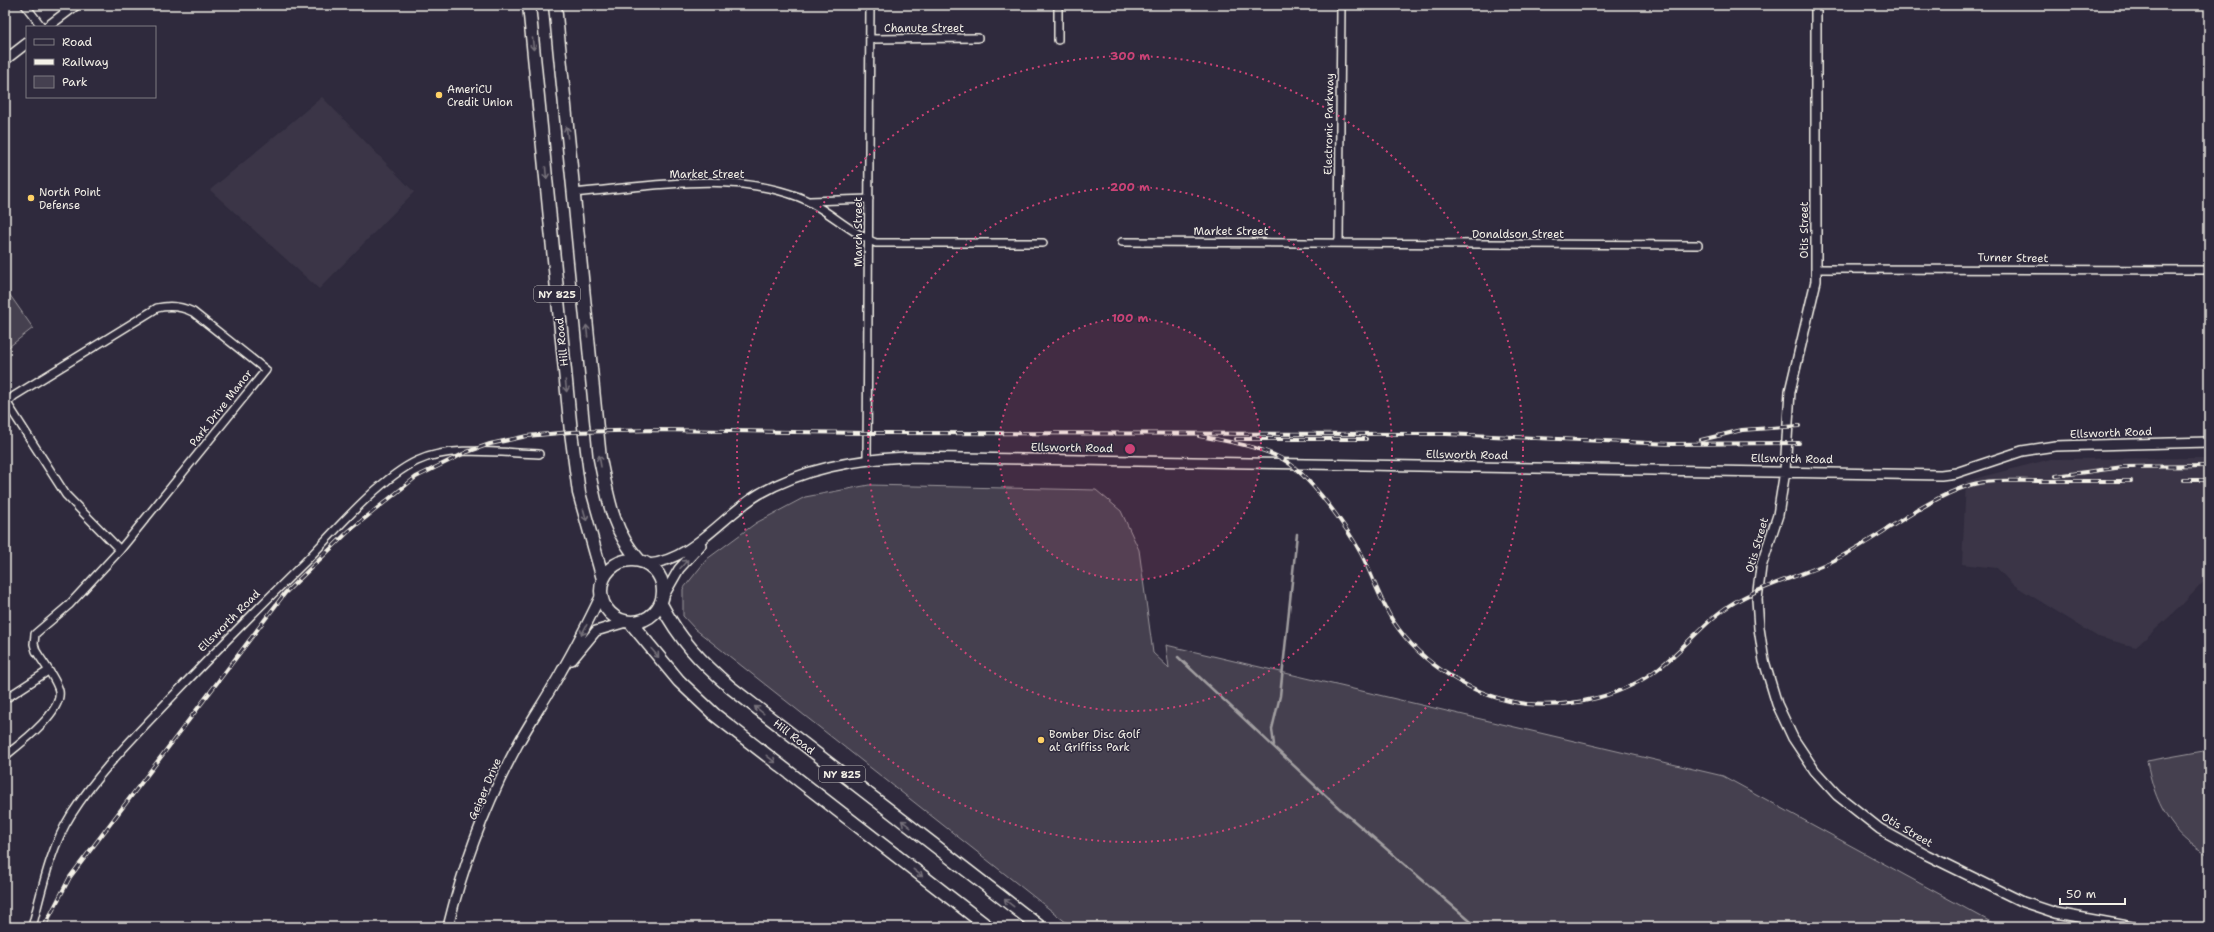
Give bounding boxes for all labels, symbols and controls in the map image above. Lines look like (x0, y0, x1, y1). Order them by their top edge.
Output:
street label: Chanute Street (884, 21, 964, 36)
legend (26, 26, 156, 98)
text: Road (62, 34, 93, 50)
one-way arrow (530, 37, 537, 50)
text: 300 m (1110, 48, 1150, 64)
text: Railway (62, 54, 109, 70)
street label: Electronic Parkway (1321, 73, 1337, 175)
text: Park (62, 74, 88, 90)
place label: AmeriCU Credit Union (447, 82, 513, 110)
marker: AmeriCU Credit Union (434, 90, 444, 100)
one-way arrow (564, 126, 571, 139)
one-way arrow (542, 166, 549, 179)
street label: Market Street (670, 167, 745, 182)
text: 200 m (1110, 179, 1150, 195)
place label: North Point Defense (39, 185, 101, 213)
marker: North Point Defense (26, 193, 36, 203)
street label: March Street (851, 197, 866, 267)
street label: Otis Street (1797, 201, 1812, 258)
street label: Market Street (1194, 224, 1269, 239)
street label: Donaldson Street (1472, 227, 1564, 242)
street label: Turner Street (1978, 250, 2049, 266)
road number: NY 825 (534, 286, 580, 302)
text: 100 m (1112, 310, 1149, 326)
street label: Hill Road (552, 317, 572, 367)
one-way arrow (583, 325, 591, 338)
street label: Park Drive Manor (186, 366, 256, 450)
one-way arrow (563, 379, 570, 392)
street label: Ellsworth Road (2070, 424, 2152, 442)
street label: Ellsworth Road (1031, 440, 1113, 456)
centre of rings (1123, 442, 1137, 456)
street label: Ellsworth Road (1426, 447, 1508, 463)
street label: Ellsworth Road (1751, 451, 1833, 467)
one-way arrow (596, 454, 604, 467)
one-way arrow (582, 508, 589, 521)
street label: Otis Street (1742, 515, 1772, 574)
one-way arrow (679, 558, 688, 569)
street label: Ellsworth Road (195, 587, 263, 655)
one-way arrow (579, 623, 587, 635)
one-way arrow (650, 647, 659, 658)
one-way arrow (754, 705, 765, 714)
street label: Hill Road (770, 716, 818, 758)
place label: Bomber Disc Golf at Griffiss Park (1049, 727, 1141, 755)
marker: Bomber Disc Golf at Griffiss Park (1036, 735, 1046, 745)
one-way arrow (765, 755, 776, 763)
street label: Geiger Drive (465, 756, 505, 822)
road number: NY 825 (819, 766, 865, 782)
street label: Otis Street (1879, 809, 1936, 851)
one-way arrow (901, 819, 912, 828)
one-way arrow (913, 868, 924, 877)
scale bar (2060, 880, 2125, 906)
text: 50 m (2066, 886, 2096, 902)
one-way arrow (1004, 899, 1015, 907)

